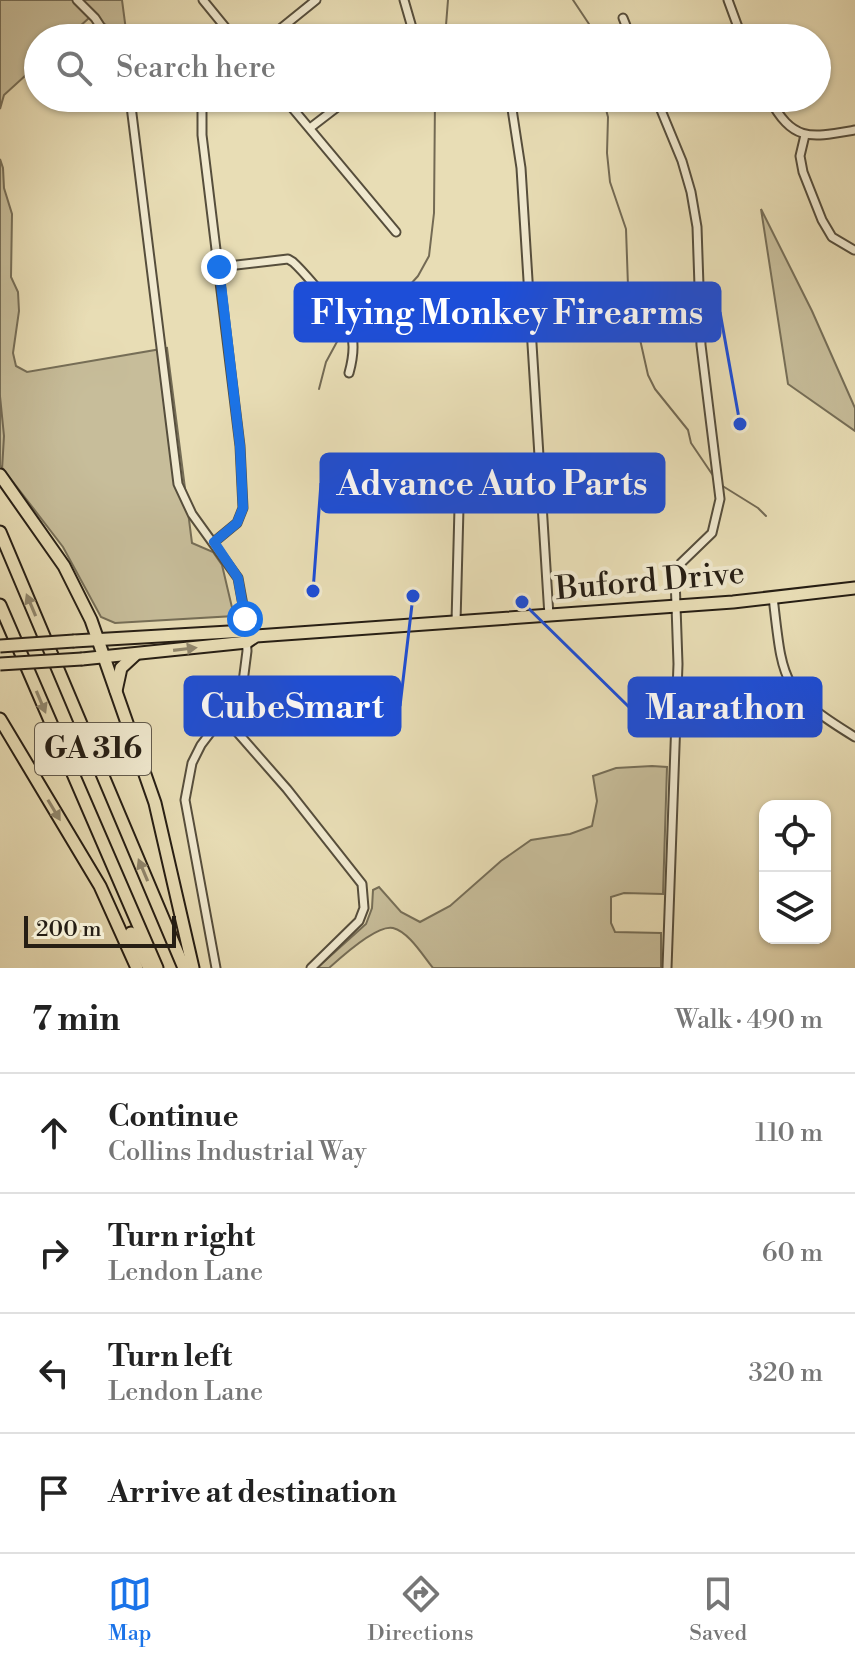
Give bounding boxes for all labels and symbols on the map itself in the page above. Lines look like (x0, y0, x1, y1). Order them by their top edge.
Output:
route end (201, 249, 237, 285)
callout: Flying Monkey Firearms (295, 283, 720, 341)
text: Flying Monkey Firearms (311, 293, 703, 335)
callout: Advance Auto Parts (321, 454, 664, 512)
text: Advance Auto Parts (336, 464, 647, 506)
street label: Buford Drive (553, 553, 746, 609)
one-way arrow (25, 593, 38, 617)
route start (227, 601, 263, 637)
one-way arrow (172, 642, 197, 655)
callout: CubeSmart (185, 677, 400, 735)
callout: Marathon (629, 678, 821, 736)
text: CubeSmart (200, 687, 385, 729)
text: Marathon (645, 688, 805, 730)
one-way arrow (35, 691, 48, 714)
road number: GA 316 (35, 723, 151, 775)
one-way arrow (47, 799, 61, 821)
one-way arrow (136, 858, 149, 882)
scale bar (24, 912, 176, 948)

